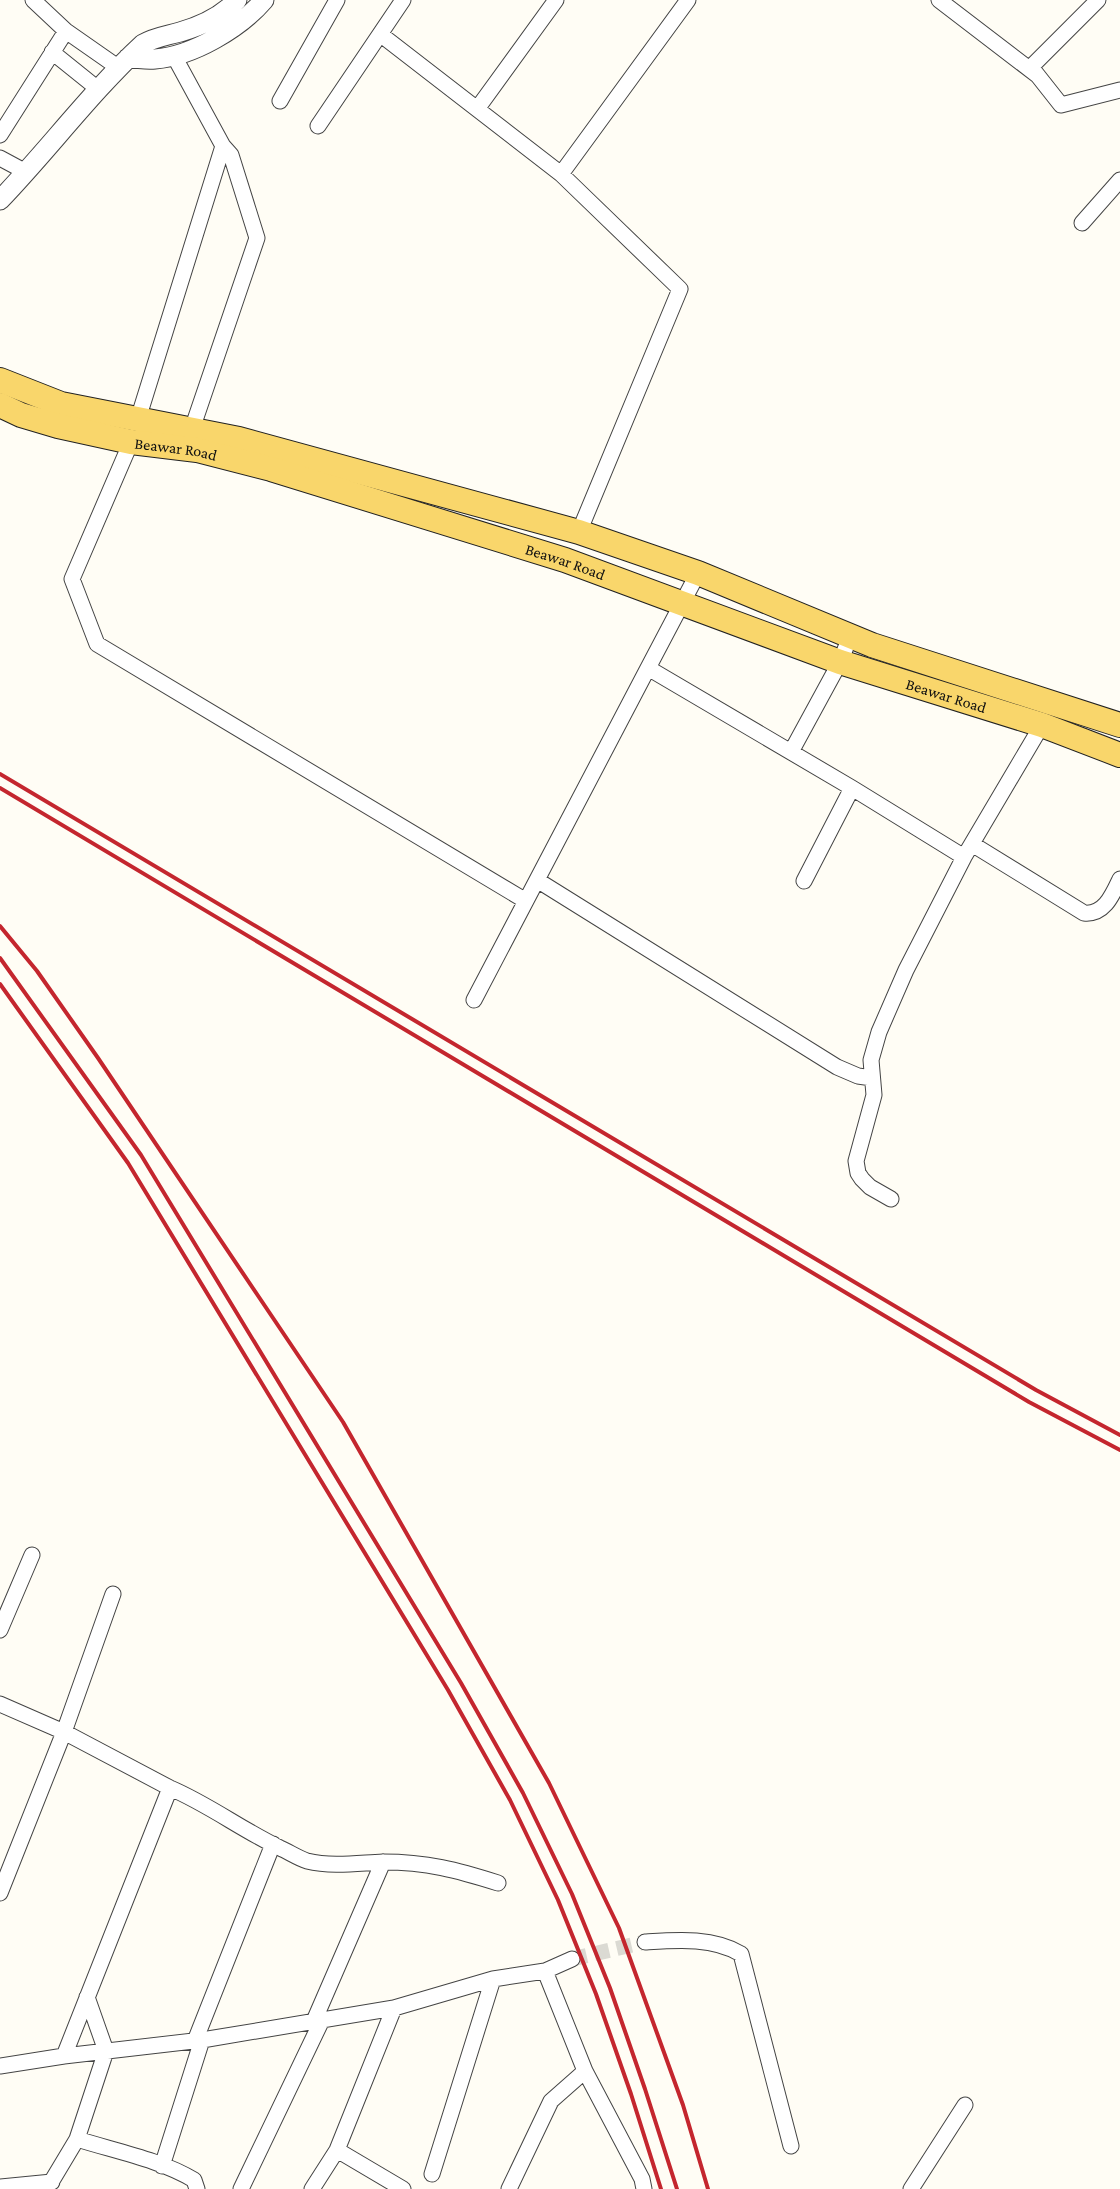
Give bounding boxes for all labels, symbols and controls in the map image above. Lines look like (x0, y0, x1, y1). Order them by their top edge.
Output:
street label: Beawar Road (134, 435, 219, 464)
street label: Beawar Road (523, 540, 608, 583)
street label: Beawar Road (904, 675, 989, 716)

